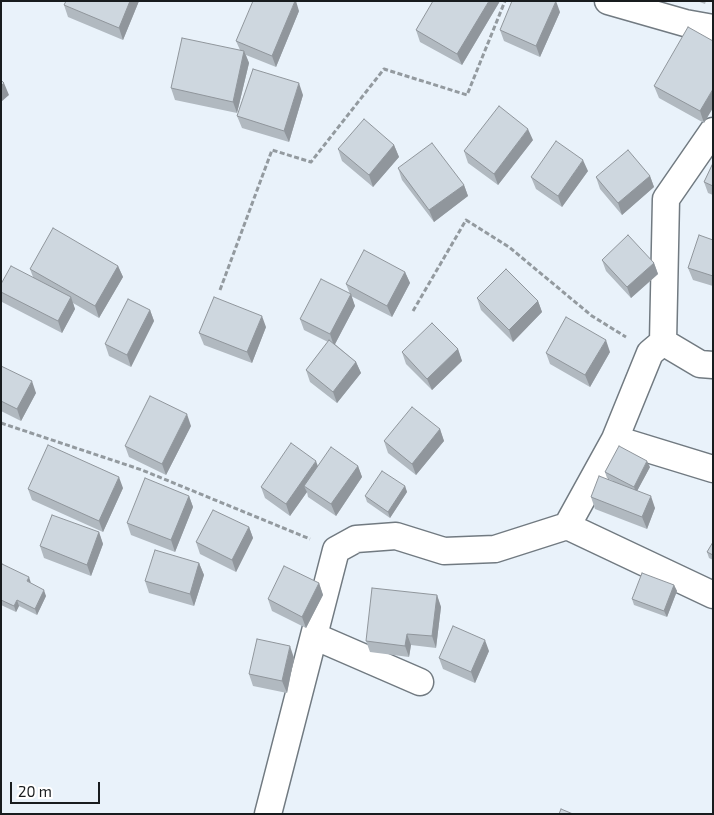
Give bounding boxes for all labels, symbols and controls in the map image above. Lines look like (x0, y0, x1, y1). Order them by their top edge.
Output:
scale bar (12, 772, 102, 804)
text: 20 m (18, 782, 52, 800)

